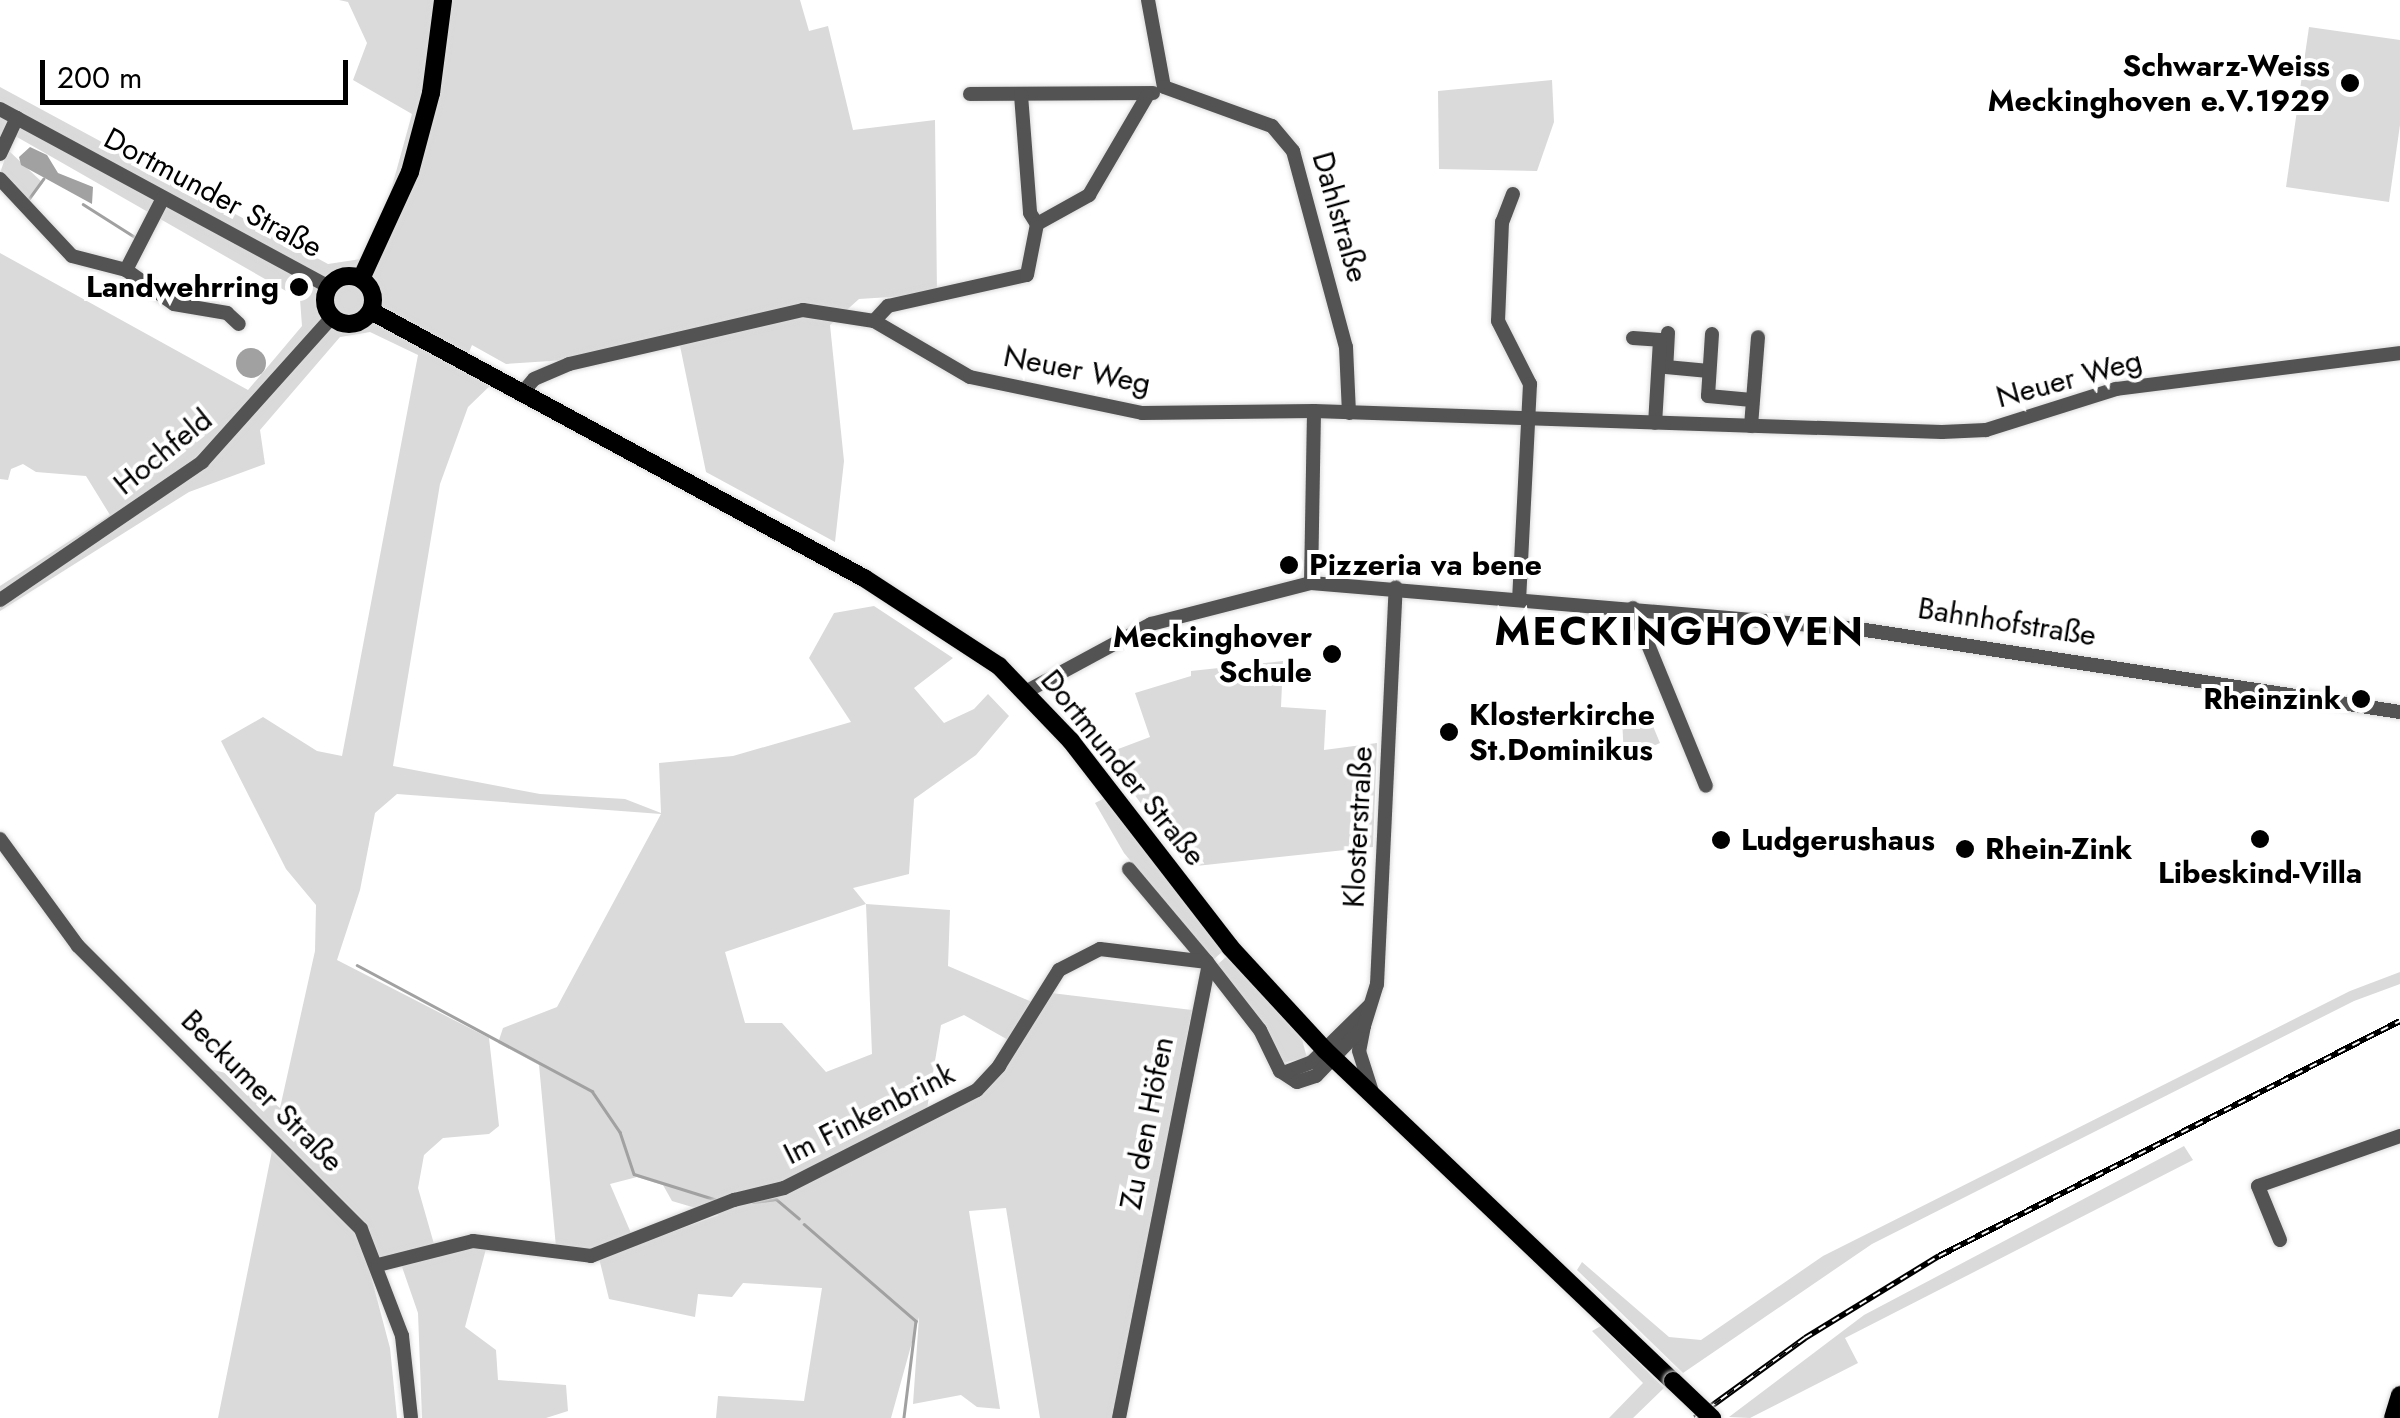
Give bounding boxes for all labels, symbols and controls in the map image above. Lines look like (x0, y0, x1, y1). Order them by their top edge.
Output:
scale bar (45, 40, 352, 102)
place label: Schwarz-Weiss Meckinghoven e.V.1929 (1988, 48, 2330, 118)
text: 200 m (57, 56, 142, 99)
marker: Schwarz-Weiss Meckinghoven e.V.1929 (2339, 72, 2361, 94)
street label: Dortmunder Straße (98, 120, 328, 266)
street label: Dahlstraße (1304, 148, 1376, 286)
place label: Landwehrring (86, 269, 279, 305)
marker: Landwehrring (288, 276, 310, 298)
street label: Neuer Weg (1000, 338, 1154, 402)
street label: Neuer Weg (1992, 342, 2146, 416)
street label: Hochfeld (107, 402, 219, 502)
place label: Pizzeria va bene (1309, 547, 1542, 583)
marker: Pizzeria va bene (1278, 554, 1300, 576)
street label: Bahnhofstraße (1915, 590, 2099, 654)
district label: MECKINGHOVEN (1494, 607, 1866, 655)
place label: Meckinghover Schule (1113, 619, 1312, 690)
marker: Meckinghover Schule (1321, 643, 1343, 665)
street label: Dortmunder Straße (1033, 663, 1213, 873)
place label: Rheinzink (2203, 681, 2341, 717)
marker: Rheinzink (2350, 688, 2372, 710)
place label: Klosterkirche St.Dominikus (1469, 697, 1655, 768)
marker: Klosterkirche St.Dominikus (1438, 721, 1460, 743)
street label: Klosterstraße (1336, 745, 1380, 909)
place label: Ludgerushaus (1741, 822, 1935, 858)
marker: Libeskind-Villa (2249, 828, 2271, 850)
marker: Ludgerushaus (1710, 829, 1732, 851)
place label: Rhein-Zink (1985, 831, 2132, 867)
marker: Rhein-Zink (1954, 838, 1976, 860)
place label: Libeskind-Villa (2158, 855, 2362, 891)
street label: Beckumer Straße (174, 1003, 350, 1179)
street label: Zu den Höfen (1113, 1034, 1181, 1212)
street label: Im Finkenbrink (778, 1056, 960, 1172)

